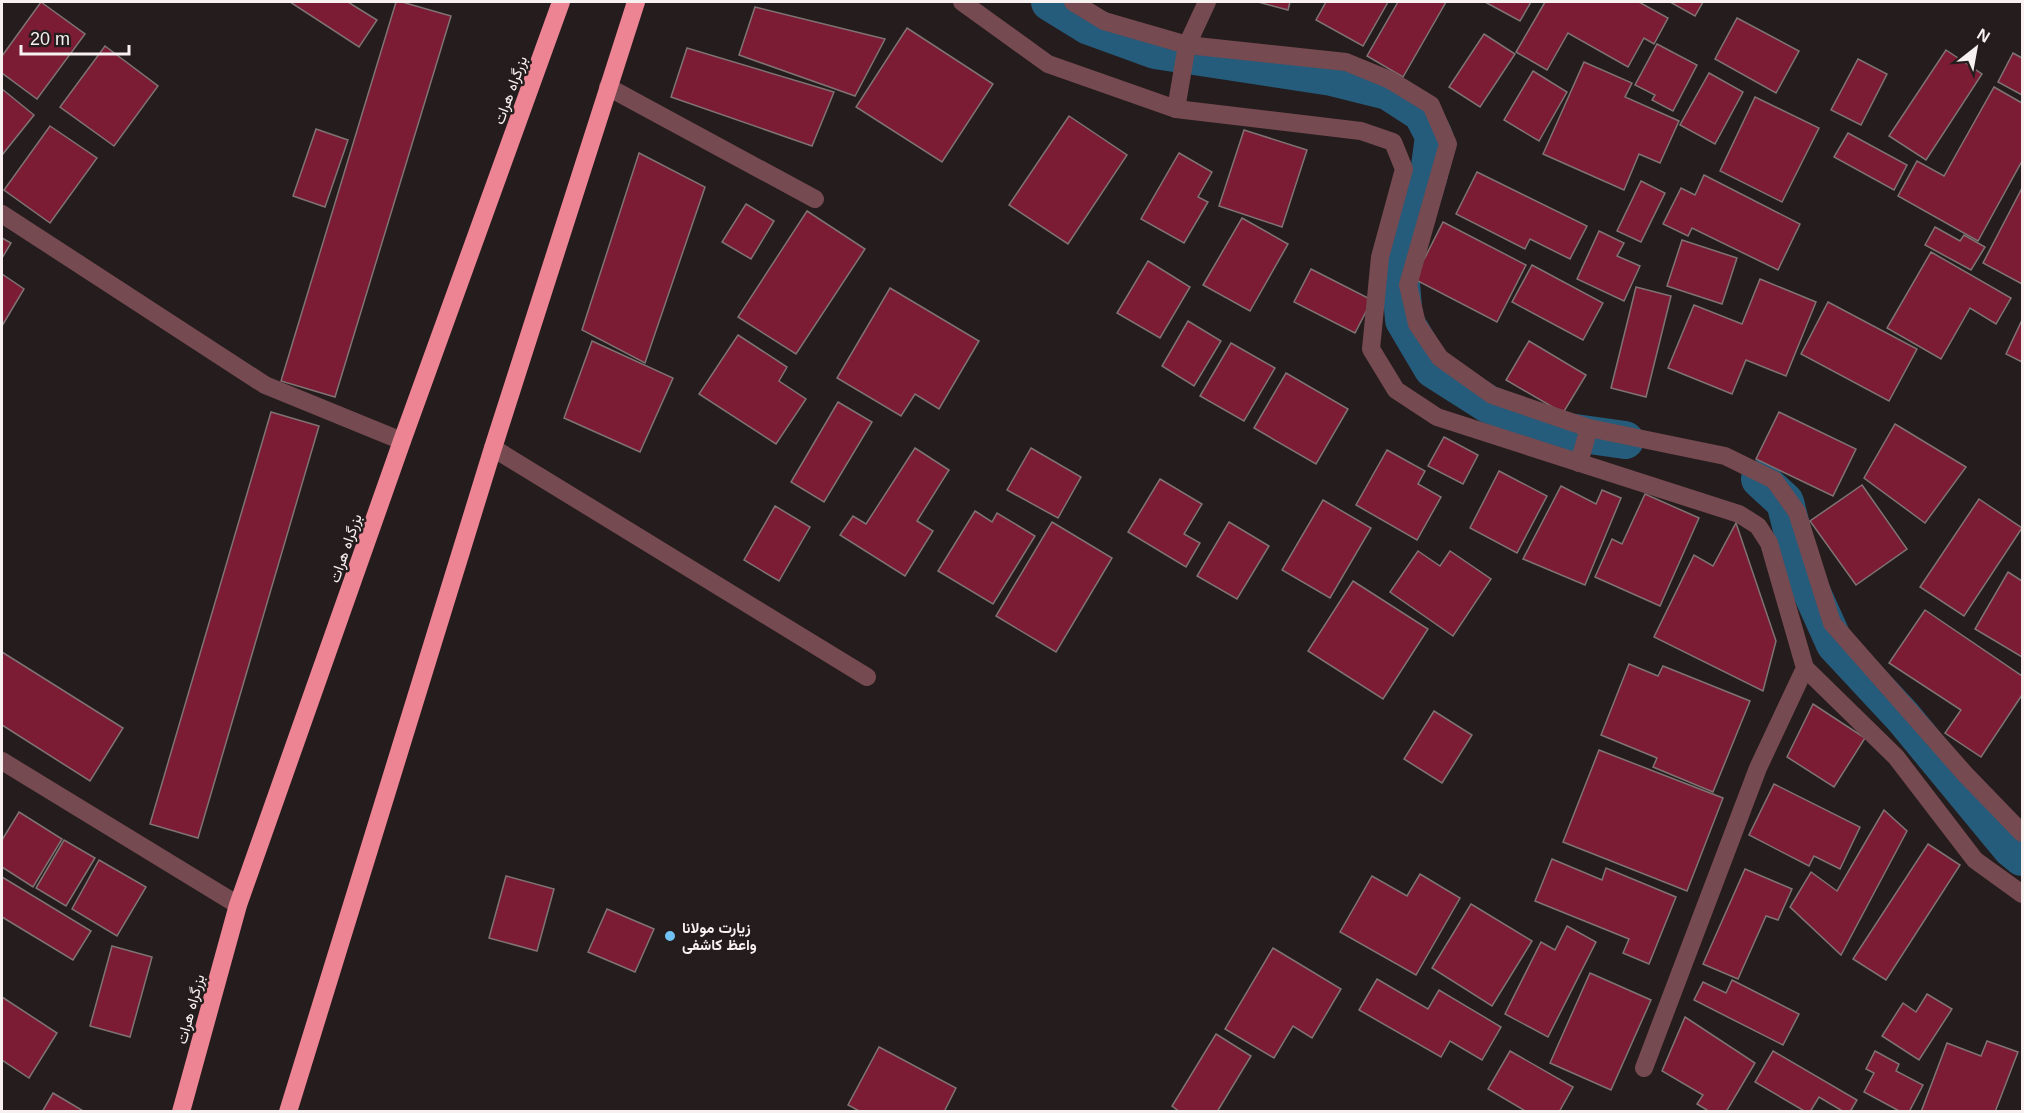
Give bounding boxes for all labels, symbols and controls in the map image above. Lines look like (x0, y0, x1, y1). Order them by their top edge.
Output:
scale bar (21, 18, 129, 56)
north arrow (1946, 18, 2006, 78)
text: N (1974, 25, 1993, 46)
text: 20 m (30, 29, 70, 49)
street label: بزرگراه هرات (490, 53, 531, 127)
street label: بزرگراه هرات (325, 511, 366, 585)
place label: زیارت مولانا واعظ کاشفی (682, 919, 757, 954)
marker: زیارت مولانا واعظ کاشفی (663, 929, 677, 943)
street label: بزرگراه هرات (173, 972, 208, 1046)

